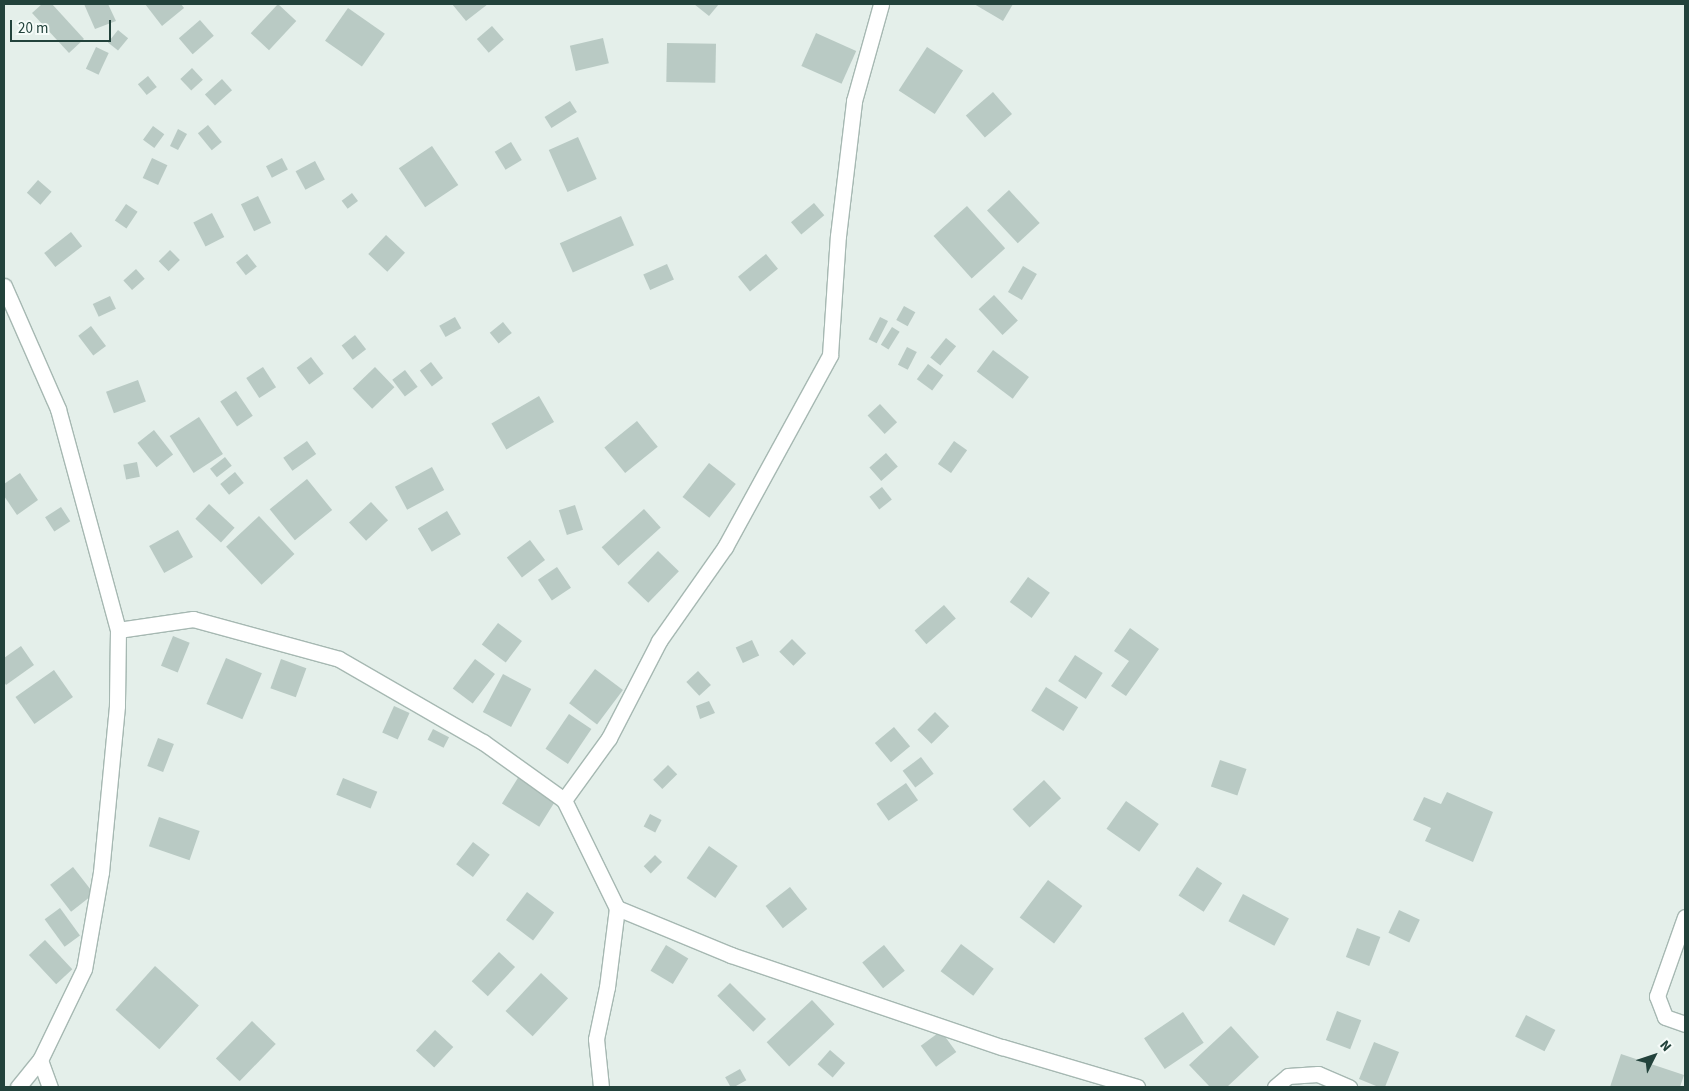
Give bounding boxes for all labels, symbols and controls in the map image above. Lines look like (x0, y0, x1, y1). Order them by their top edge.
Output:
scale bar (12, 10, 114, 42)
text: 20 m (18, 18, 48, 39)
north arrow (1629, 1031, 1679, 1081)
text: N (1655, 1036, 1676, 1056)

